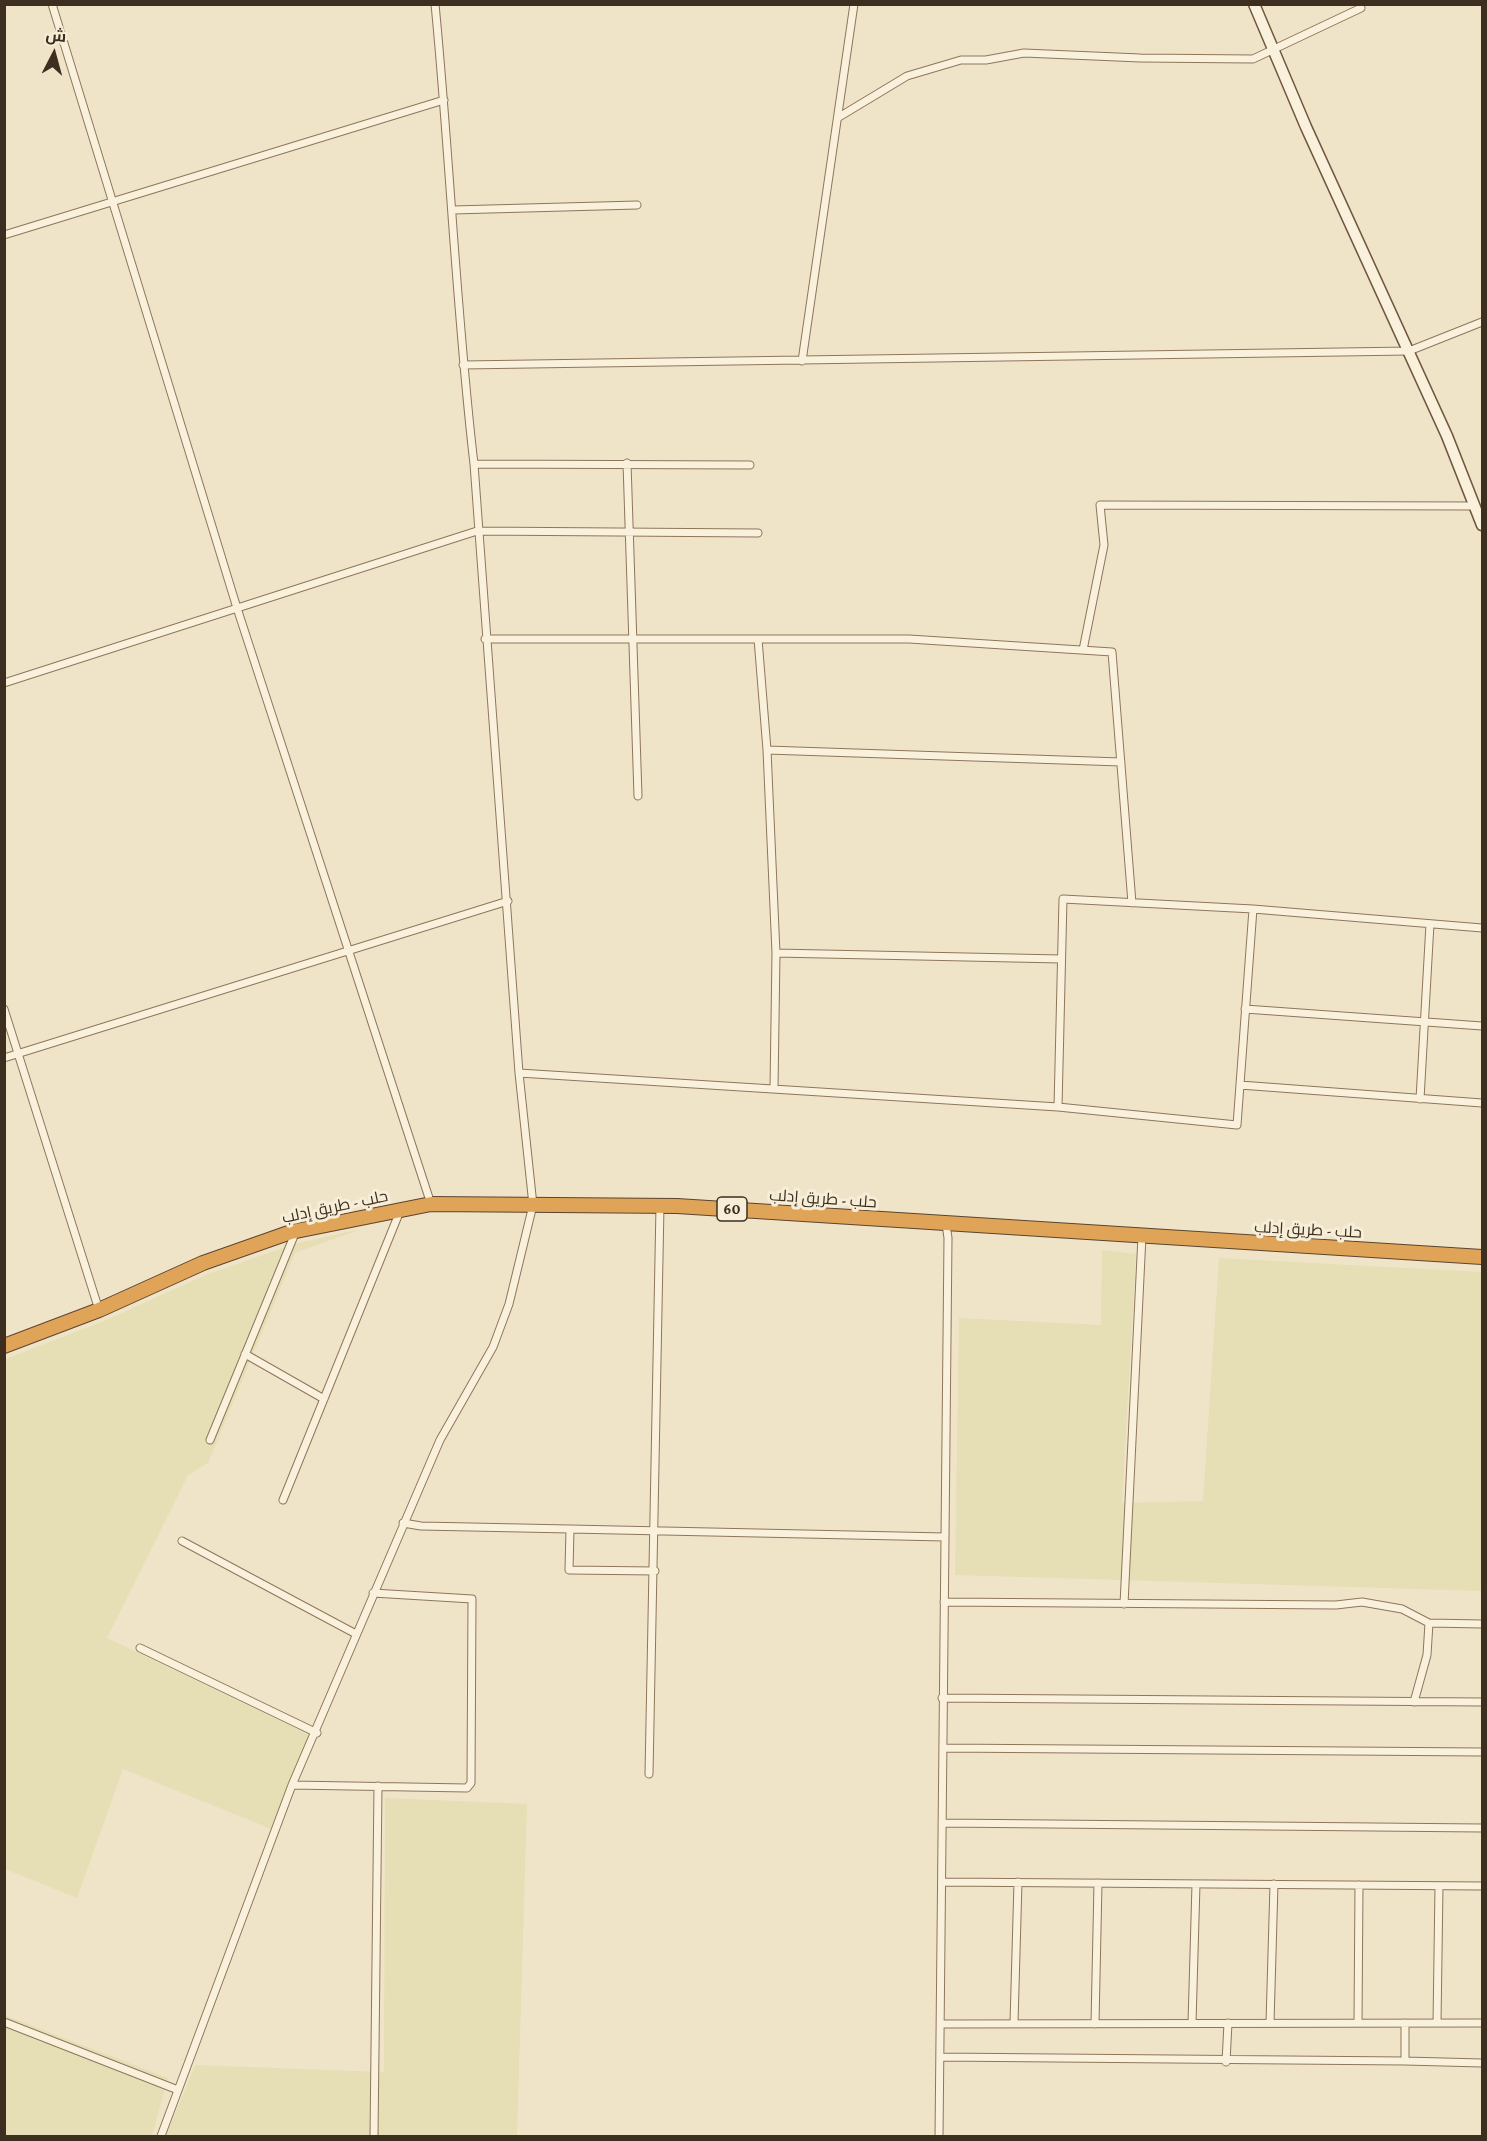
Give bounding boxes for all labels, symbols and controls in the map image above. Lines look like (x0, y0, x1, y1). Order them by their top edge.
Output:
north arrow (24, 24, 84, 84)
text: ش (45, 26, 67, 45)
street label: حلب - طريق إدلب (280, 1186, 390, 1228)
street label: حلب - طريق إدلب (769, 1186, 877, 1212)
road number: 60 (717, 1197, 747, 1221)
street label: حلب - طريق إدلب (1254, 1218, 1362, 1242)

